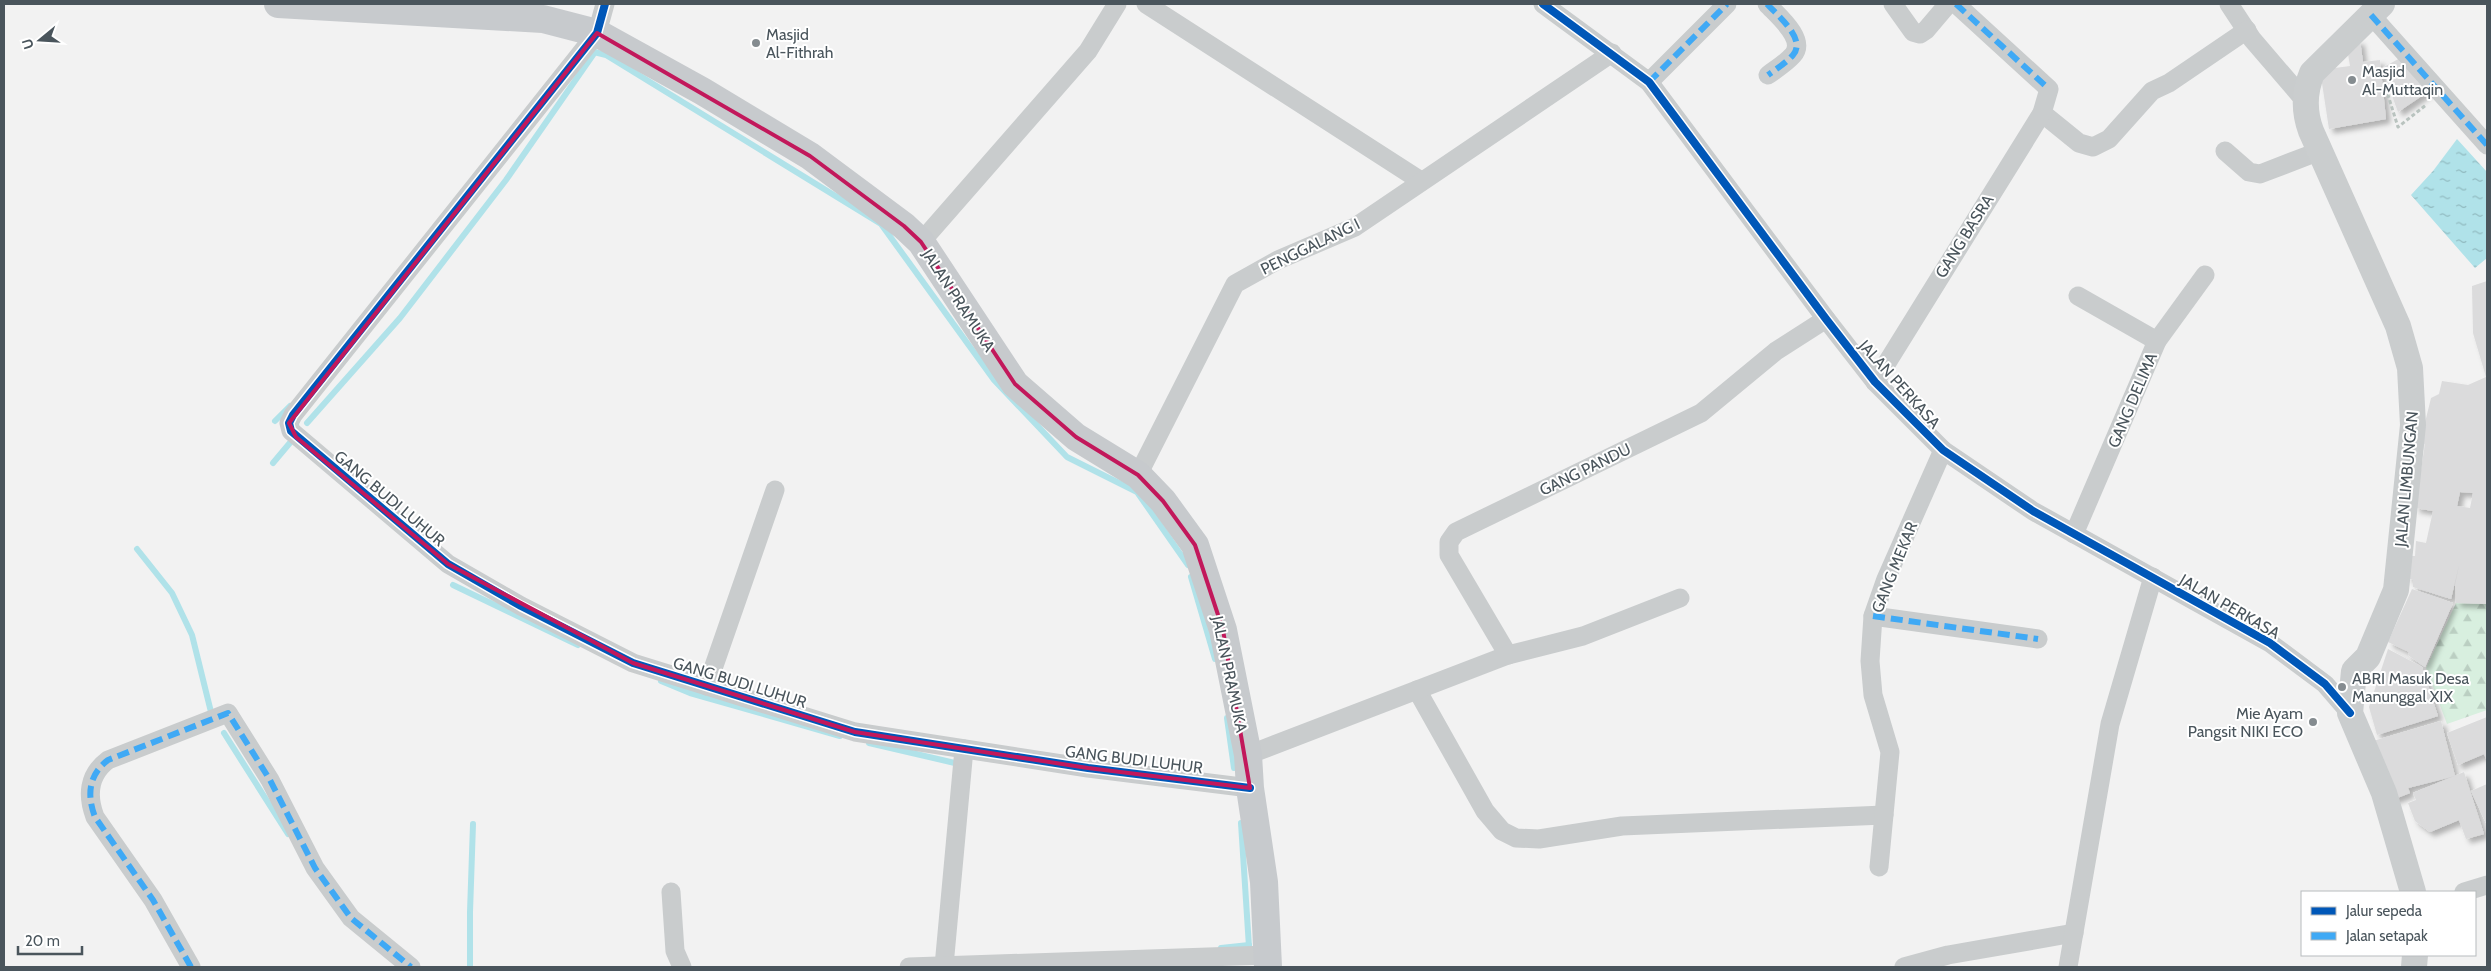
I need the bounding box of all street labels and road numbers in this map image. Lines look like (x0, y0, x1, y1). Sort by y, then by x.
street label: GANG BASRA (1931, 191, 1998, 281)
street label: PENGGALANG I (1257, 214, 1363, 279)
street label: JALAN PRAMUKA (918, 244, 999, 355)
street label: JALAN PERKASA (1854, 335, 1944, 433)
street label: GANG DELIMA (2104, 350, 2161, 451)
street label: JALAN LIMBUNGAN (2391, 411, 2422, 549)
street label: GANG PANDU (1537, 439, 1634, 500)
street label: GANG BUDI LUHUR (331, 447, 449, 550)
street label: GANG MEKAR (1868, 519, 1921, 616)
street label: JALAN PERKASA (2175, 570, 2283, 643)
street label: JALAN PRAMUKA (1208, 613, 1251, 734)
street label: GANG BUDI LUHUR (671, 653, 809, 712)
street label: GANG BUDI LUHUR (1064, 742, 1204, 777)

